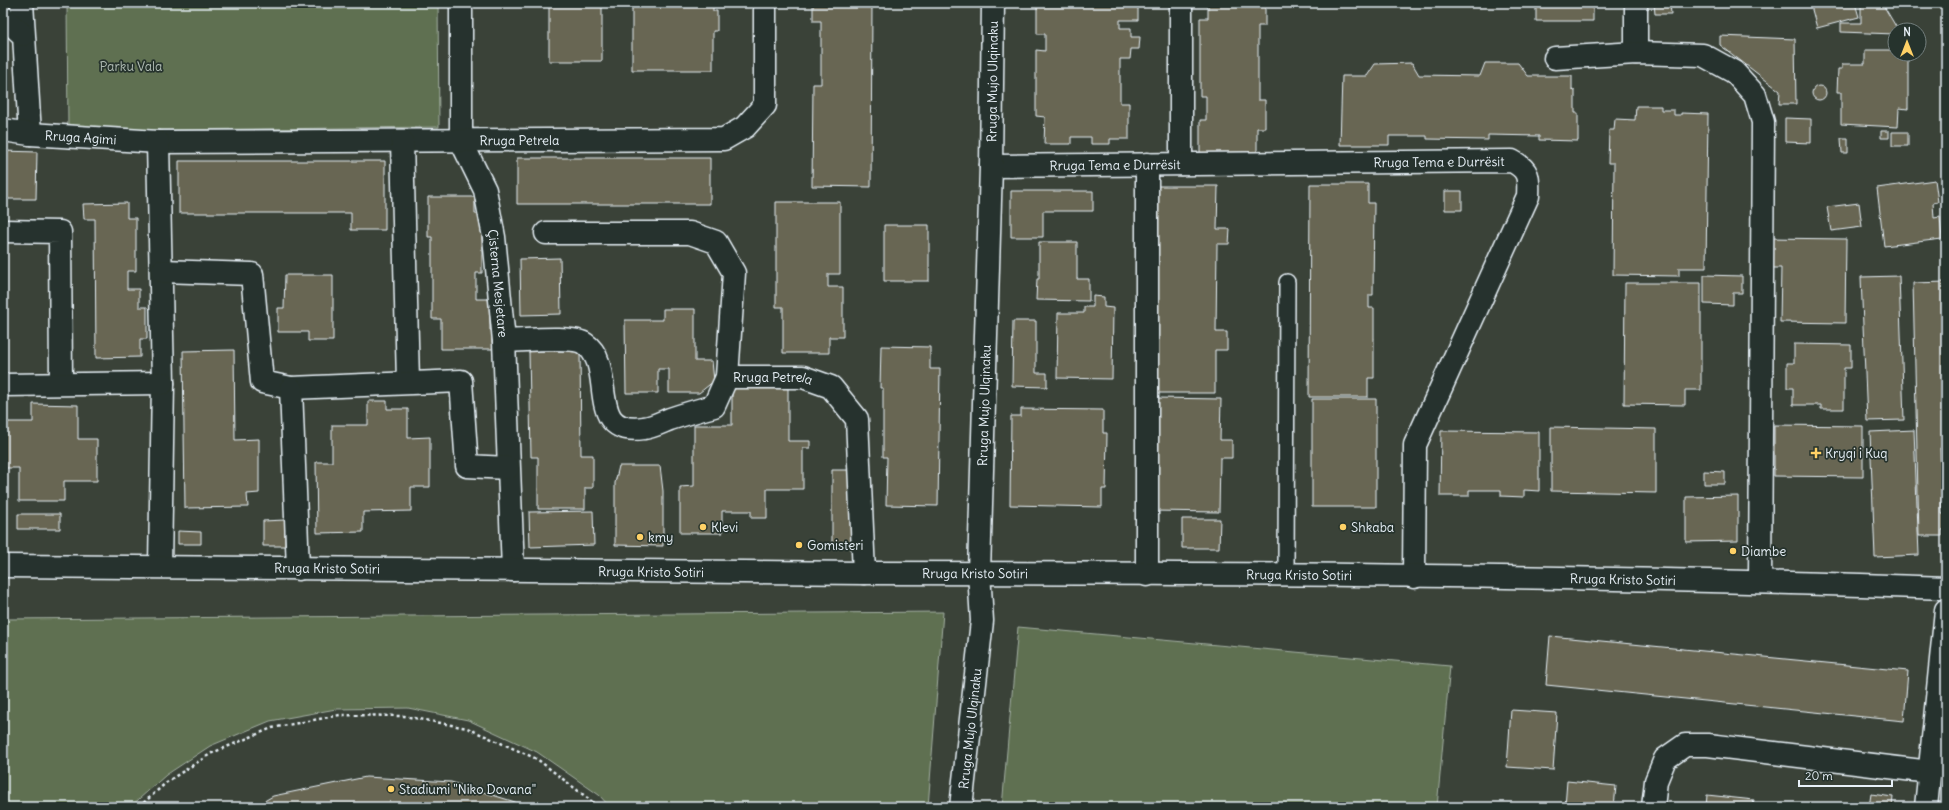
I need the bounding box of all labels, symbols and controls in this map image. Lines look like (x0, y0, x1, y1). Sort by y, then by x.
street label: Rruga Mujo Ulqinaku (983, 20, 1001, 142)
north arrow (1887, 22, 1927, 62)
text: N (1903, 25, 1911, 39)
park label: Parku Vala (100, 58, 162, 75)
street label: Rruga Agimi (44, 126, 117, 148)
street label: Rruga Petrela (479, 131, 559, 149)
street label: Rruga Tema e Durrësit (1373, 153, 1505, 171)
street label: Rruga Tema e Durrësit (1049, 156, 1181, 174)
street label: Çisterna Mesjetare (484, 228, 512, 338)
street label: Rruga Mujo Ulqinaku (974, 344, 994, 466)
street label: Rruga Petrela (733, 369, 815, 388)
place label: Kryqi i Kuq (1825, 445, 1888, 462)
marker: Kryqi i Kuq (1810, 447, 1822, 459)
place label: Klevi (711, 519, 738, 536)
place label: Shkaba (1351, 519, 1394, 536)
marker: Klevi (698, 522, 708, 532)
marker: Shkaba (1338, 522, 1348, 532)
place label: kmy (648, 529, 673, 546)
marker: kmy (635, 532, 645, 542)
place label: Gomisteri (807, 537, 863, 554)
marker: Gomisteri (794, 540, 804, 550)
place label: Diambe (1741, 543, 1786, 560)
marker: Diambe (1728, 546, 1738, 556)
street label: Rruga Kristo Sotiri (274, 559, 380, 577)
street label: Rruga Kristo Sotiri (598, 562, 704, 581)
street label: Rruga Kristo Sotiri (922, 565, 1028, 582)
street label: Rruga Kristo Sotiri (1246, 566, 1352, 584)
street label: Rruga Kristo Sotiri (1570, 570, 1676, 589)
street label: Rruga Mujo Ulqinaku (955, 667, 985, 790)
scale bar (1799, 762, 1892, 788)
text: 20 m (1805, 768, 1833, 783)
place label: Stadiumi "Niko Dovana" (399, 781, 536, 798)
marker: Stadiumi "Niko Dovana" (386, 784, 396, 794)

